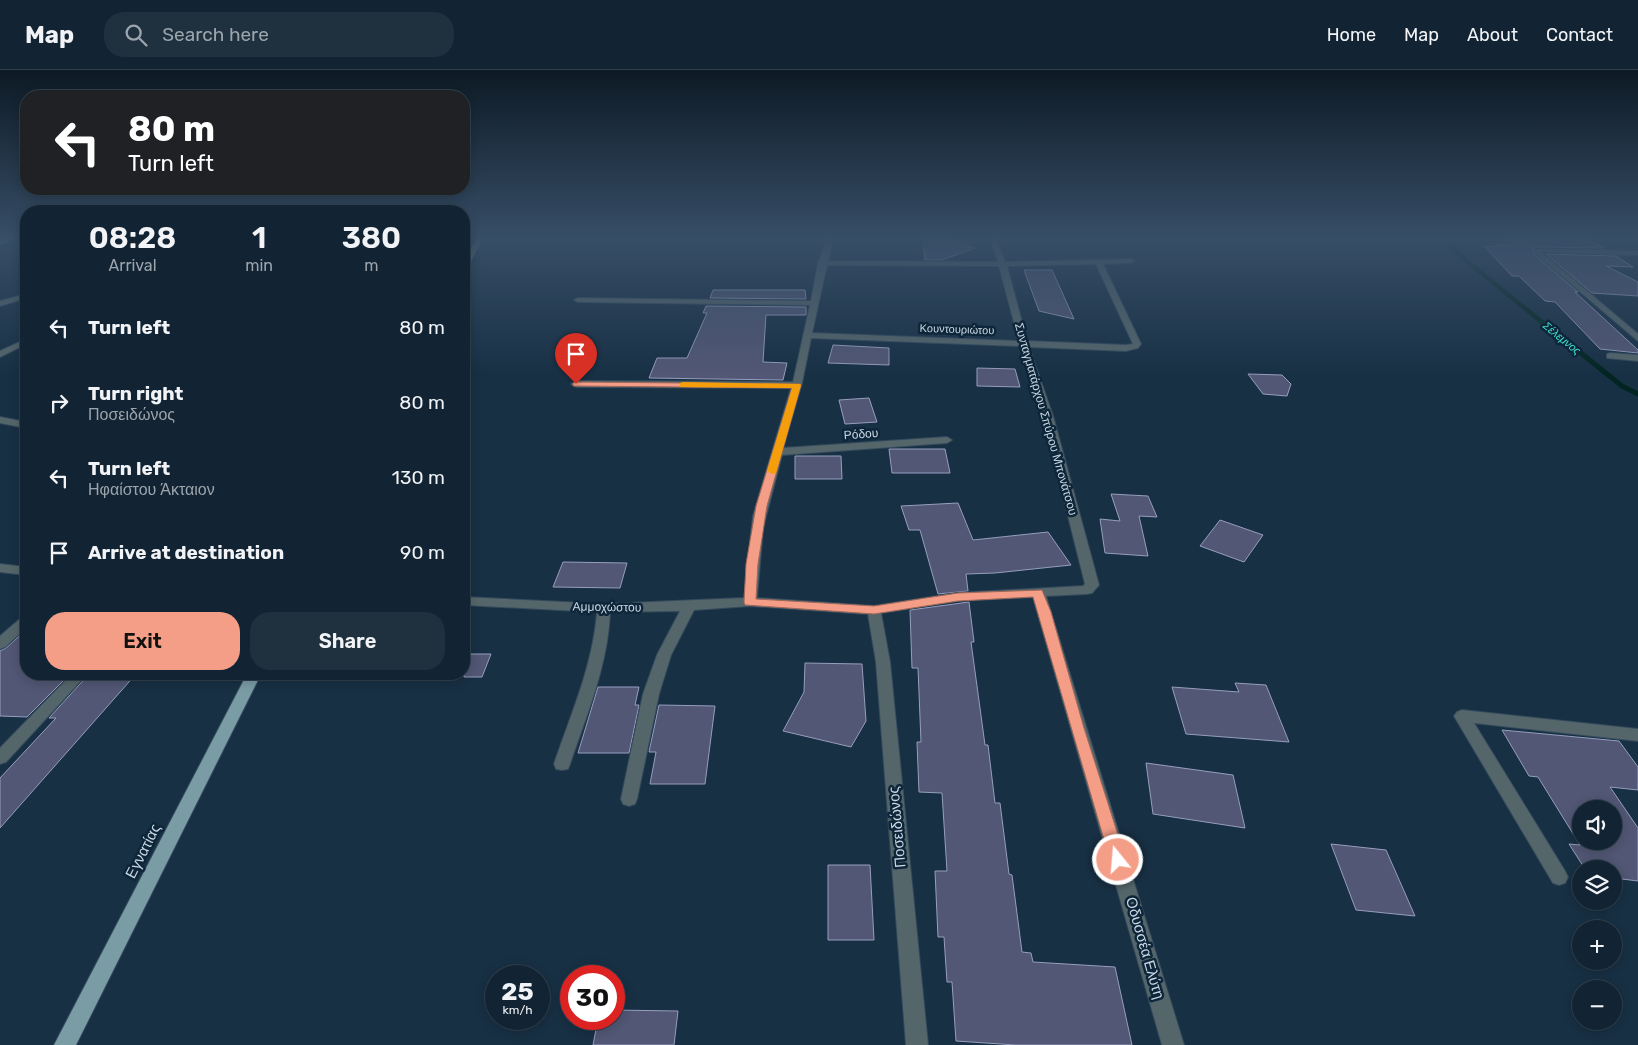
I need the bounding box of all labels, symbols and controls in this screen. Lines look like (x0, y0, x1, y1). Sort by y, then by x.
search box (104, 12, 454, 57)
text: Map (25, 21, 74, 49)
icon: search (122, 21, 150, 49)
text: Search here (162, 23, 269, 46)
text: Home (1327, 24, 1376, 46)
text: Map (1404, 24, 1439, 46)
text: About (1467, 24, 1518, 46)
text: Contact (1546, 24, 1613, 46)
text: 80 m (128, 108, 215, 150)
icon: left (45, 110, 110, 175)
text: Turn left (128, 150, 214, 177)
text: 08:28 (89, 220, 176, 256)
text: 1 (252, 220, 266, 256)
text: 380 (342, 220, 401, 256)
text: Arrival (109, 256, 157, 275)
text: min (245, 256, 273, 275)
text: m (364, 256, 379, 275)
icon: left (45, 314, 73, 342)
text: Turn left (88, 316, 170, 339)
text: 80 m (399, 316, 445, 339)
water label: Σέλεμνος (1539, 319, 1584, 358)
street label: Συνταγματάρχου Σπύρου Μπονάτσου (1012, 321, 1080, 517)
street label: Κουντουριώτου (919, 322, 994, 337)
pin (555, 333, 597, 384)
icon: arrive (562, 340, 590, 368)
text: Turn right (88, 382, 183, 405)
icon: right (45, 389, 73, 417)
text: 80 m (399, 391, 445, 414)
text: Ποσειδώνος (88, 405, 175, 424)
street label: Ρόδου (843, 426, 879, 442)
text: Turn left (88, 457, 170, 480)
icon: left (45, 464, 73, 492)
text: 130 m (392, 466, 445, 489)
text: Ηφαίστου Άκταιον (88, 480, 215, 499)
icon: arrive (45, 539, 73, 567)
text: Arrive at destination (88, 541, 284, 564)
text: 90 m (400, 541, 445, 564)
street label: Αμμοχώστου (573, 599, 641, 615)
button: Exit (45, 612, 240, 670)
button: Share (250, 612, 445, 670)
street label: Ποσειδώνος (884, 786, 910, 868)
map controls (1572, 800, 1622, 1030)
button: sound (1572, 800, 1622, 850)
street label: Εγνατίας (122, 821, 164, 881)
position arrow (1091, 833, 1143, 885)
button: layers (1572, 860, 1622, 910)
street label: Οδυσσέα Ελύτη (1122, 895, 1168, 1001)
button: + (1572, 920, 1622, 970)
speed limit sign: 30 (560, 965, 625, 1030)
text: 25 (501, 977, 534, 1006)
button: − (1572, 980, 1622, 1030)
text: km/h (503, 1003, 532, 1017)

